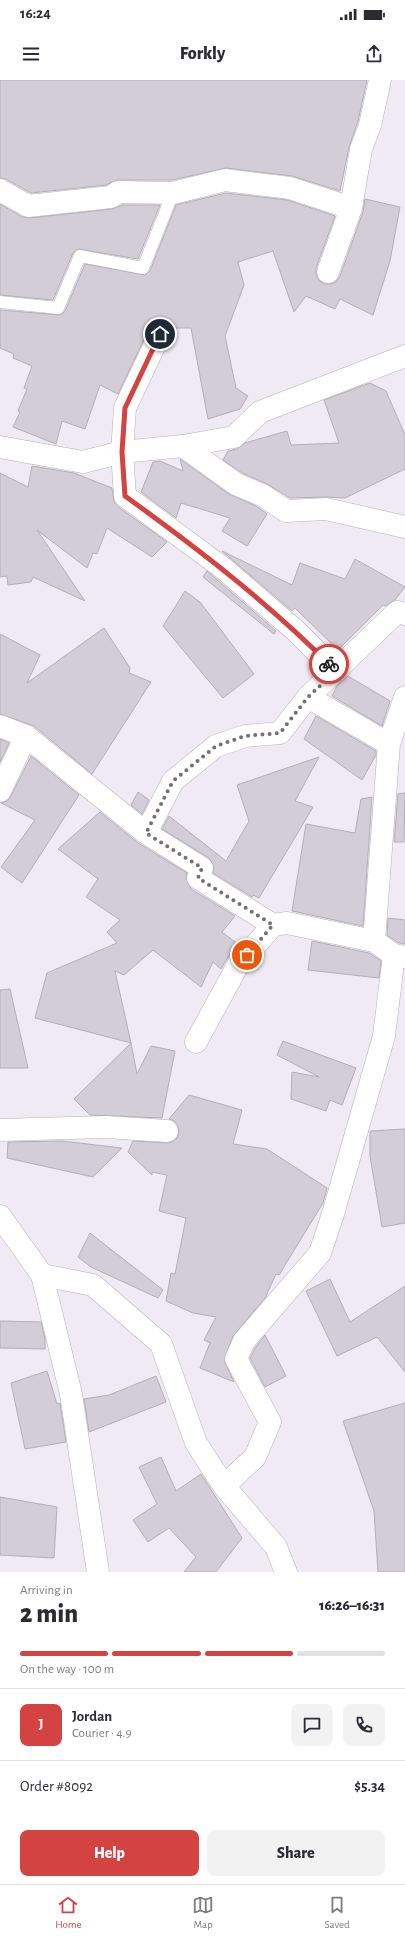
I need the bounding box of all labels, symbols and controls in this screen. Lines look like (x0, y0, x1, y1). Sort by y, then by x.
text: 16:24 (20, 6, 51, 21)
icon: menu (20, 43, 42, 65)
icon: share (363, 43, 385, 65)
text: Forkly (180, 45, 225, 63)
pin (143, 317, 177, 351)
icon: home (149, 323, 171, 345)
courier (309, 644, 349, 684)
icon: bike (318, 653, 340, 675)
pin (230, 938, 264, 972)
icon: bag (236, 944, 258, 966)
text: Arriving in (20, 1584, 73, 1597)
text: 16:26–16:31 (319, 1598, 385, 1613)
text: 2 min (20, 1601, 78, 1627)
text: On the way · 100 m (20, 1663, 114, 1676)
button: chat (291, 1704, 333, 1746)
button: phone (343, 1704, 385, 1746)
text: Jordan (72, 1709, 112, 1724)
text: J (38, 1717, 44, 1732)
text: Courier · 4.9 (72, 1727, 132, 1740)
text: Order #8092 (20, 1779, 93, 1794)
text: $5.34 (354, 1779, 385, 1794)
button: Help (20, 1830, 199, 1876)
button: Share (207, 1830, 385, 1876)
tab: Home (55, 1894, 82, 1931)
tab: Map (192, 1894, 214, 1931)
tab: Saved (325, 1894, 350, 1931)

